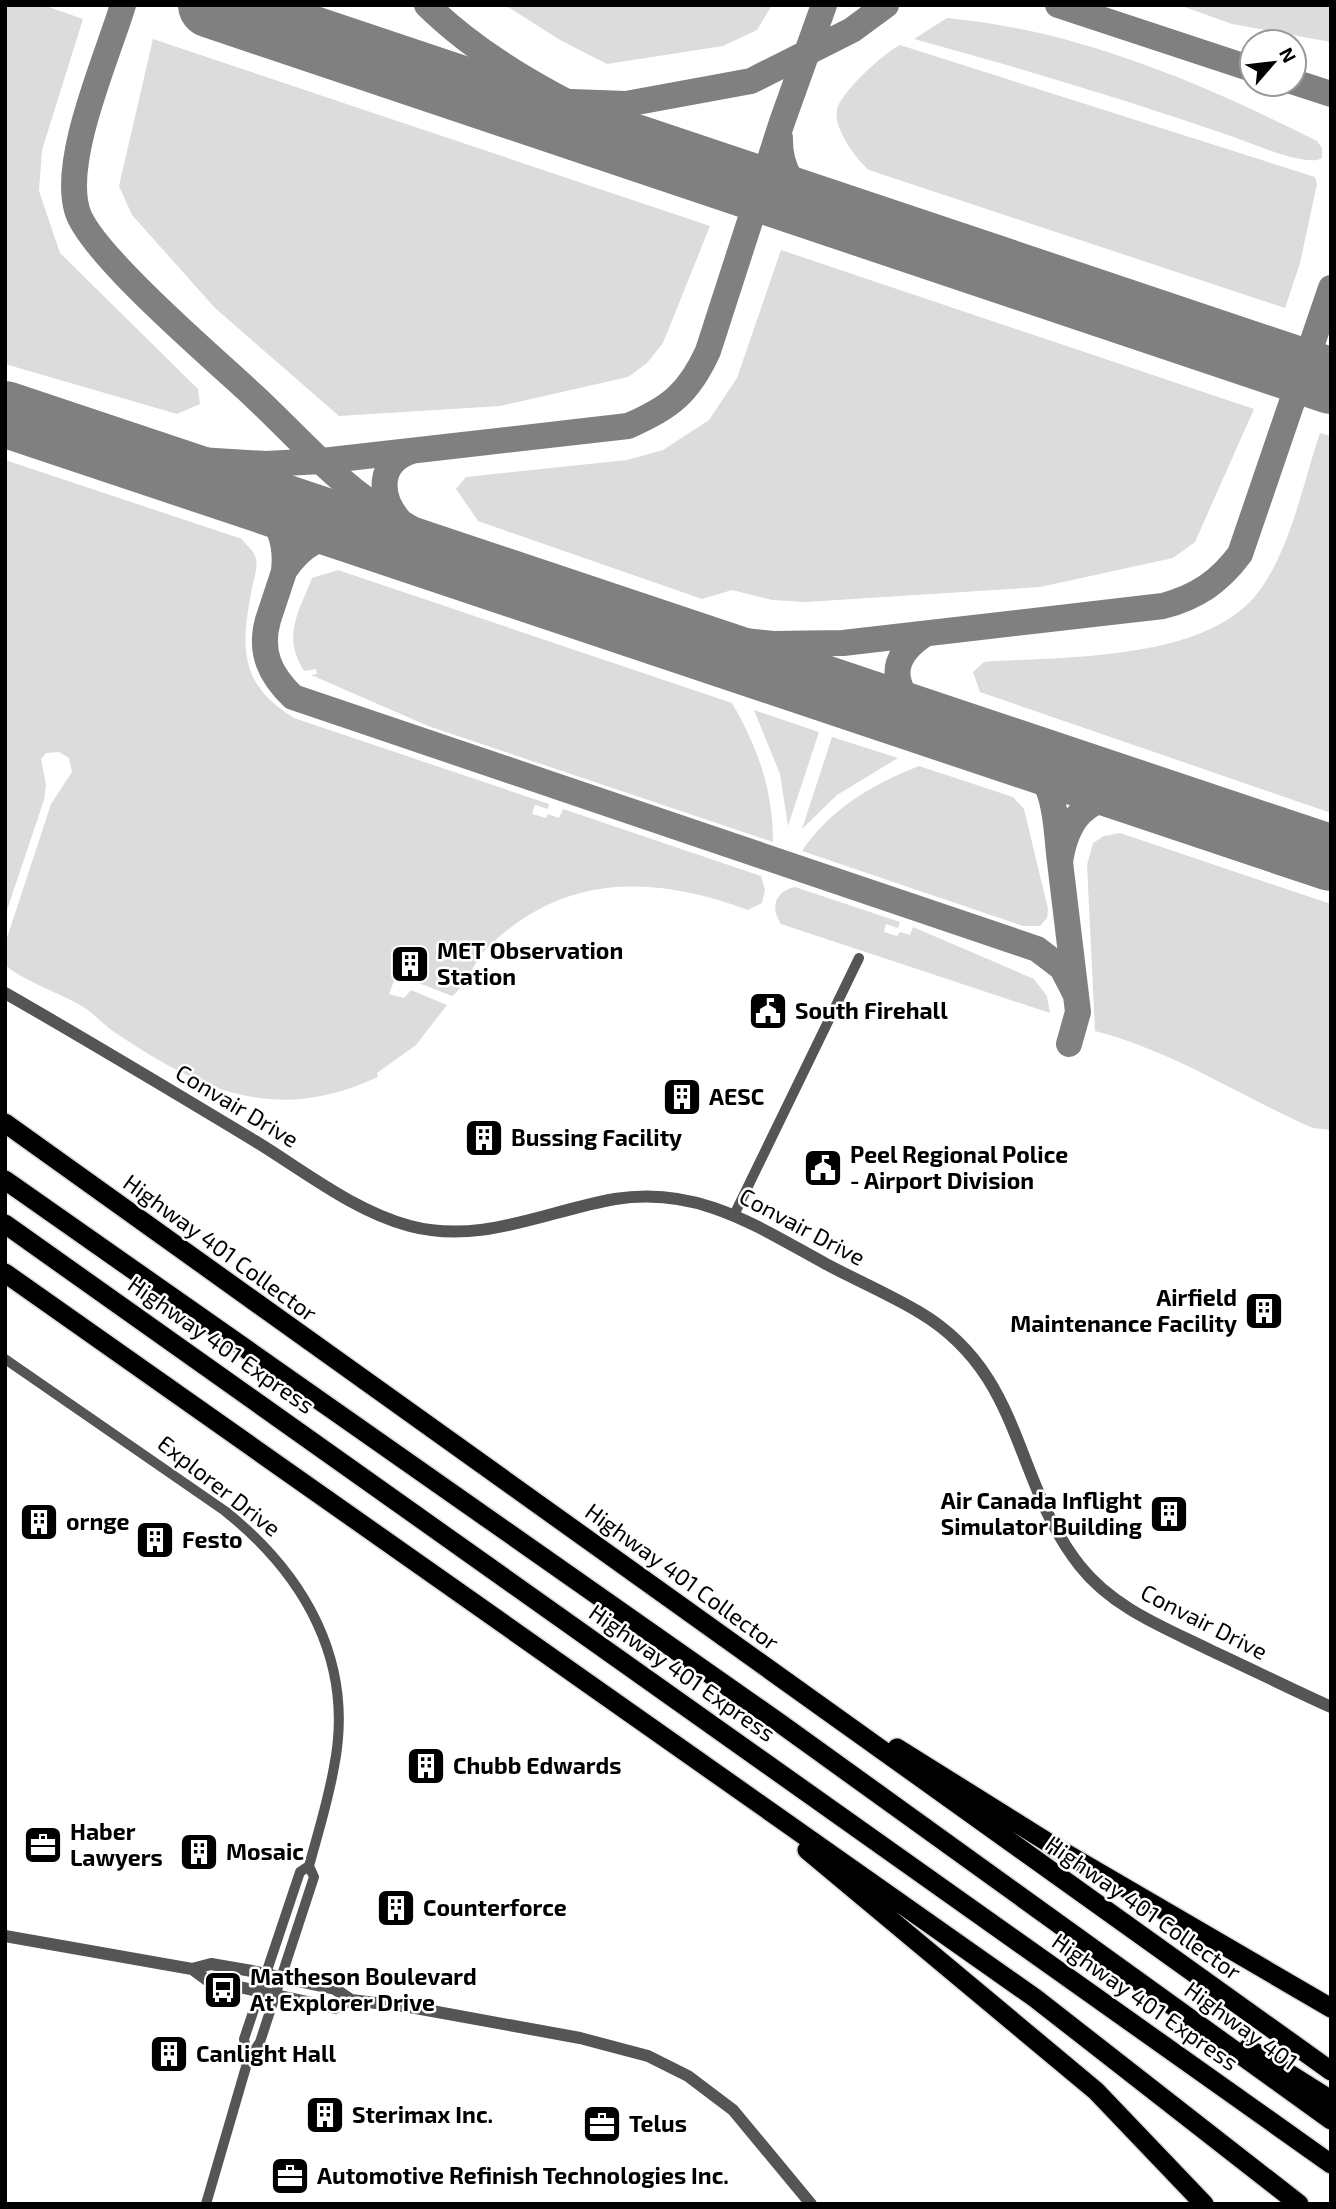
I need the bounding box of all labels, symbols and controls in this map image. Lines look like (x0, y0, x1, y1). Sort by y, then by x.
north arrow (1238, 28, 1308, 98)
text: N (1275, 43, 1302, 66)
place label: MET Observation Station (437, 936, 623, 990)
building icon: MET Observation Station (389, 943, 431, 985)
public building icon: South Firehall (747, 990, 789, 1032)
place label: South Firehall (795, 996, 948, 1024)
street label: Convair Drive (171, 1057, 304, 1153)
building icon: AESC (661, 1076, 703, 1118)
place label: AESC (709, 1082, 764, 1110)
building icon: Bussing Facility (463, 1117, 505, 1159)
place label: Bussing Facility (511, 1123, 682, 1151)
place label: Peel Regional Police - Airport Division (850, 1140, 1068, 1194)
public building icon: Peel Regional Police - Airport Division (802, 1147, 844, 1189)
street label: Highway 401 Collector (118, 1168, 323, 1327)
street label: Convair Drive (735, 1181, 870, 1271)
street label: Highway 401 Express (123, 1269, 320, 1419)
place label: Airfield Maintenance Facility (1010, 1283, 1237, 1337)
building icon: Airfield Maintenance Facility (1243, 1290, 1285, 1332)
street label: Explorer Drive (153, 1429, 287, 1542)
place label: Air Canada Inflight Simulator Building (941, 1486, 1143, 1540)
building icon: Air Canada Inflight Simulator Building (1148, 1493, 1190, 1535)
street label: Highway 401 Collector (580, 1497, 785, 1656)
building icon: ornge (18, 1501, 60, 1543)
place label: ornge (66, 1507, 129, 1535)
building icon: Festo (134, 1519, 176, 1561)
place label: Festo (182, 1525, 243, 1553)
street label: Convair Drive (1136, 1577, 1272, 1665)
street label: Highway 401 Express (584, 1597, 781, 1747)
building icon: Chubb Edwards (405, 1745, 447, 1787)
place label: Chubb Edwards (453, 1751, 622, 1779)
place label: Haber Lawyers (70, 1817, 163, 1871)
office icon: Haber Lawyers (22, 1824, 64, 1866)
street label: Highway 401 Collector (1040, 1829, 1247, 1985)
building icon: Mosaic (178, 1831, 220, 1873)
place label: Mosaic (226, 1837, 304, 1865)
building icon: Counterforce (375, 1887, 417, 1929)
place label: Counterforce (423, 1893, 567, 1921)
street label: Highway 401 Express (1046, 1927, 1244, 2077)
place label: Matheson Boulevard At Explorer Drive (250, 1962, 477, 2016)
bus stop icon: Matheson Boulevard At Explorer Drive (202, 1969, 244, 2011)
street label: Highway 401 (1179, 1976, 1303, 2076)
building icon: Canlight Hall (148, 2033, 190, 2075)
place label: Canlight Hall (196, 2039, 336, 2067)
building icon: Sterimax Inc. (304, 2094, 346, 2136)
place label: Sterimax Inc. (352, 2100, 493, 2128)
office icon: Telus (581, 2103, 623, 2145)
place label: Telus (629, 2109, 687, 2137)
office icon: Automotive Refinish Technologies Inc. (269, 2155, 311, 2197)
place label: Automotive Refinish Technologies Inc. (317, 2161, 729, 2189)

